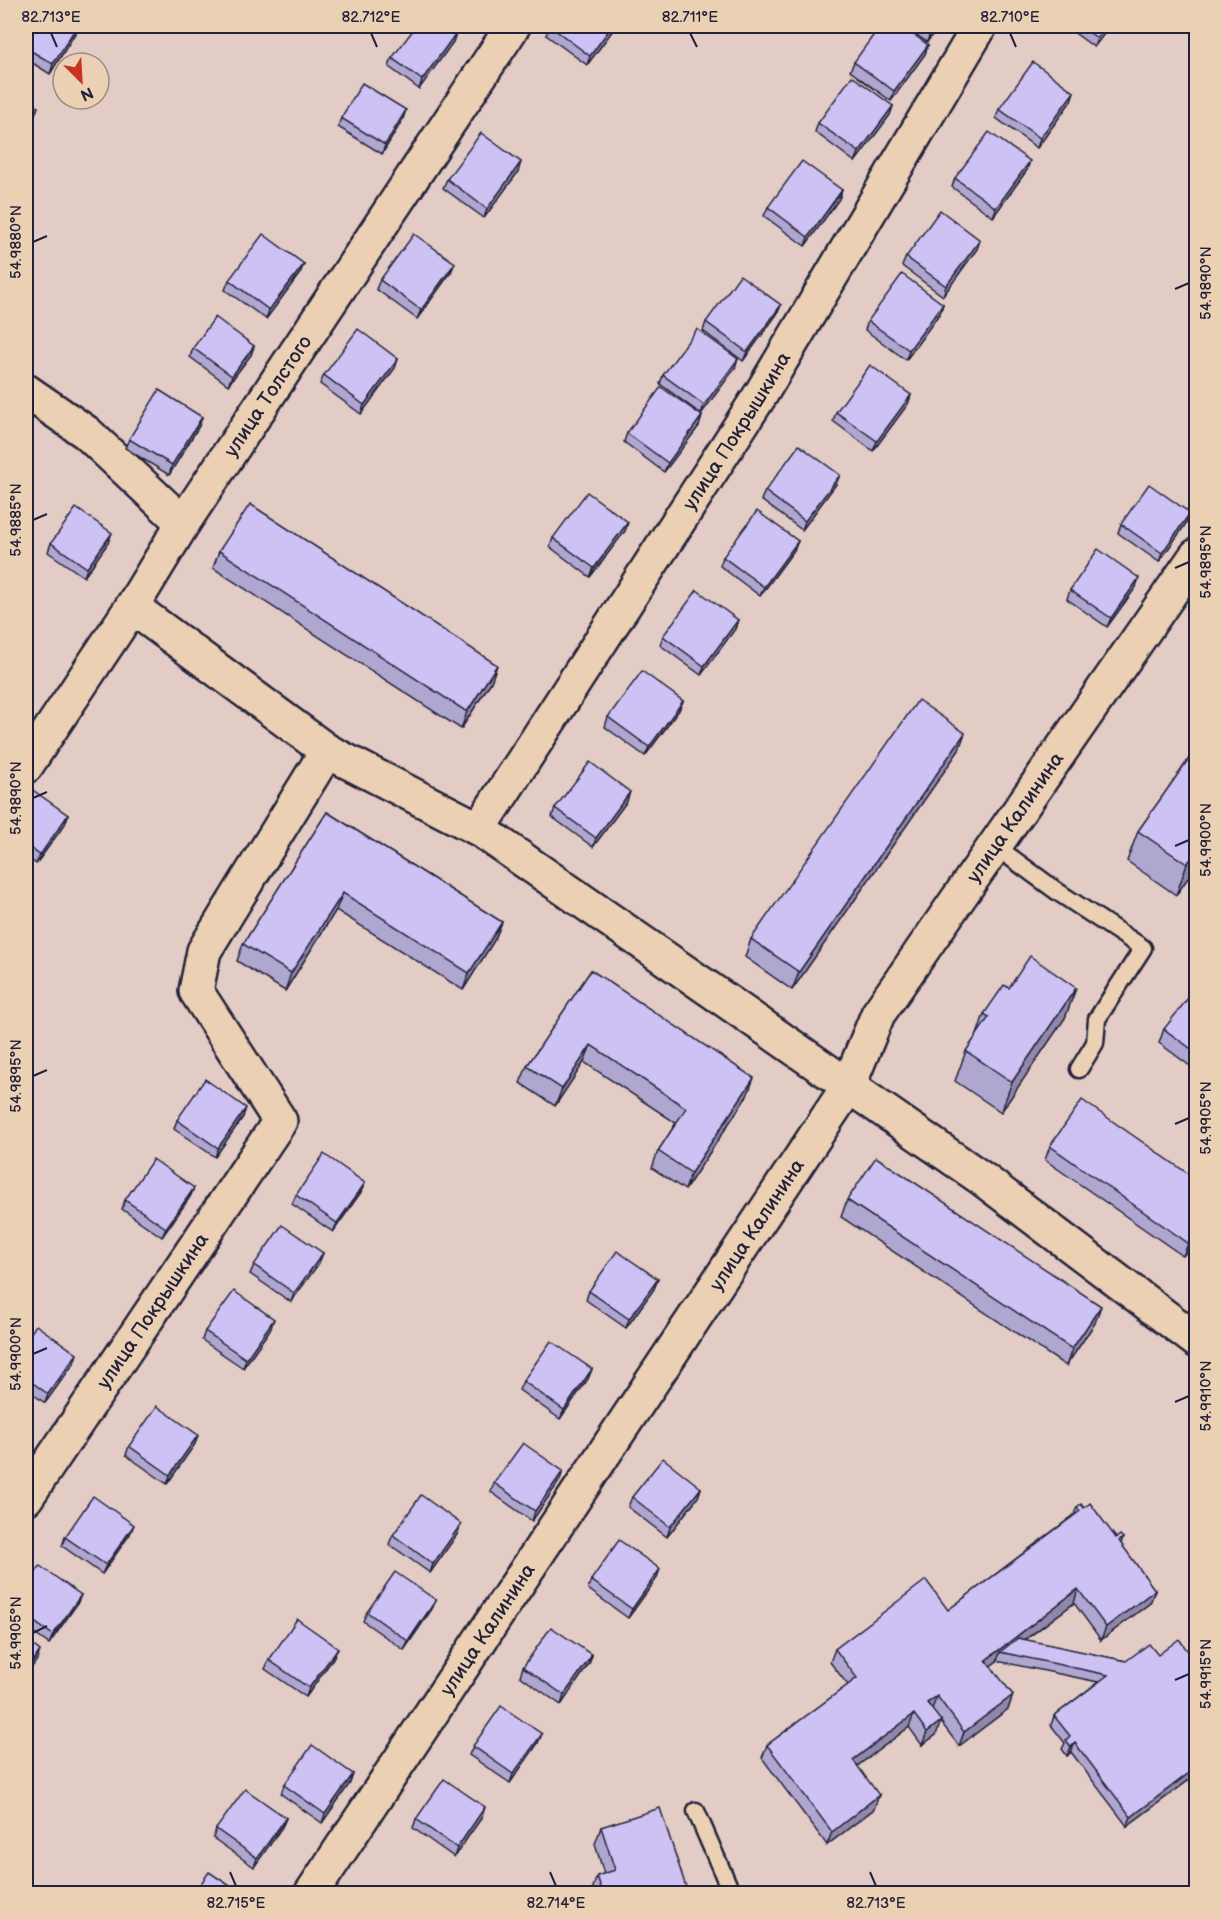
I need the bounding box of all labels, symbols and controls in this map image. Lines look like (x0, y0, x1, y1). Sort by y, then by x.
text: 82.713°E (21, 8, 81, 27)
text: 82.712°E (342, 8, 401, 27)
text: 82.711°E (662, 8, 718, 27)
text: 82.710°E (980, 8, 1040, 27)
north arrow (51, 51, 111, 111)
text: N (77, 82, 96, 104)
text: 54.9880°N (7, 205, 26, 279)
text: 54.9890°N (1197, 246, 1216, 320)
street label: улица Толстого (219, 331, 317, 462)
street label: улица Покрышкина (678, 348, 796, 515)
text: 54.9885°N (7, 483, 26, 557)
text: 54.9895°N (1197, 525, 1216, 599)
street label: улица Калинина (962, 748, 1069, 888)
text: 54.9890°N (7, 761, 26, 835)
text: 54.9900°N (1197, 803, 1216, 877)
text: 54.9895°N (7, 1039, 26, 1113)
text: 54.9905°N (1197, 1081, 1216, 1155)
street label: улица Калинина (705, 1154, 810, 1296)
street label: улица Покрышкина (92, 1228, 214, 1394)
text: 54.9900°N (7, 1317, 26, 1391)
text: 54.9910°N (1197, 1361, 1216, 1431)
street label: улица Калинина (435, 1559, 541, 1700)
text: 54.9905°N (7, 1596, 26, 1670)
text: 54.9915°N (1197, 1639, 1216, 1709)
text: 82.715°E (207, 1894, 266, 1913)
text: 82.714°E (526, 1894, 586, 1913)
text: 82.713°E (846, 1894, 906, 1913)

